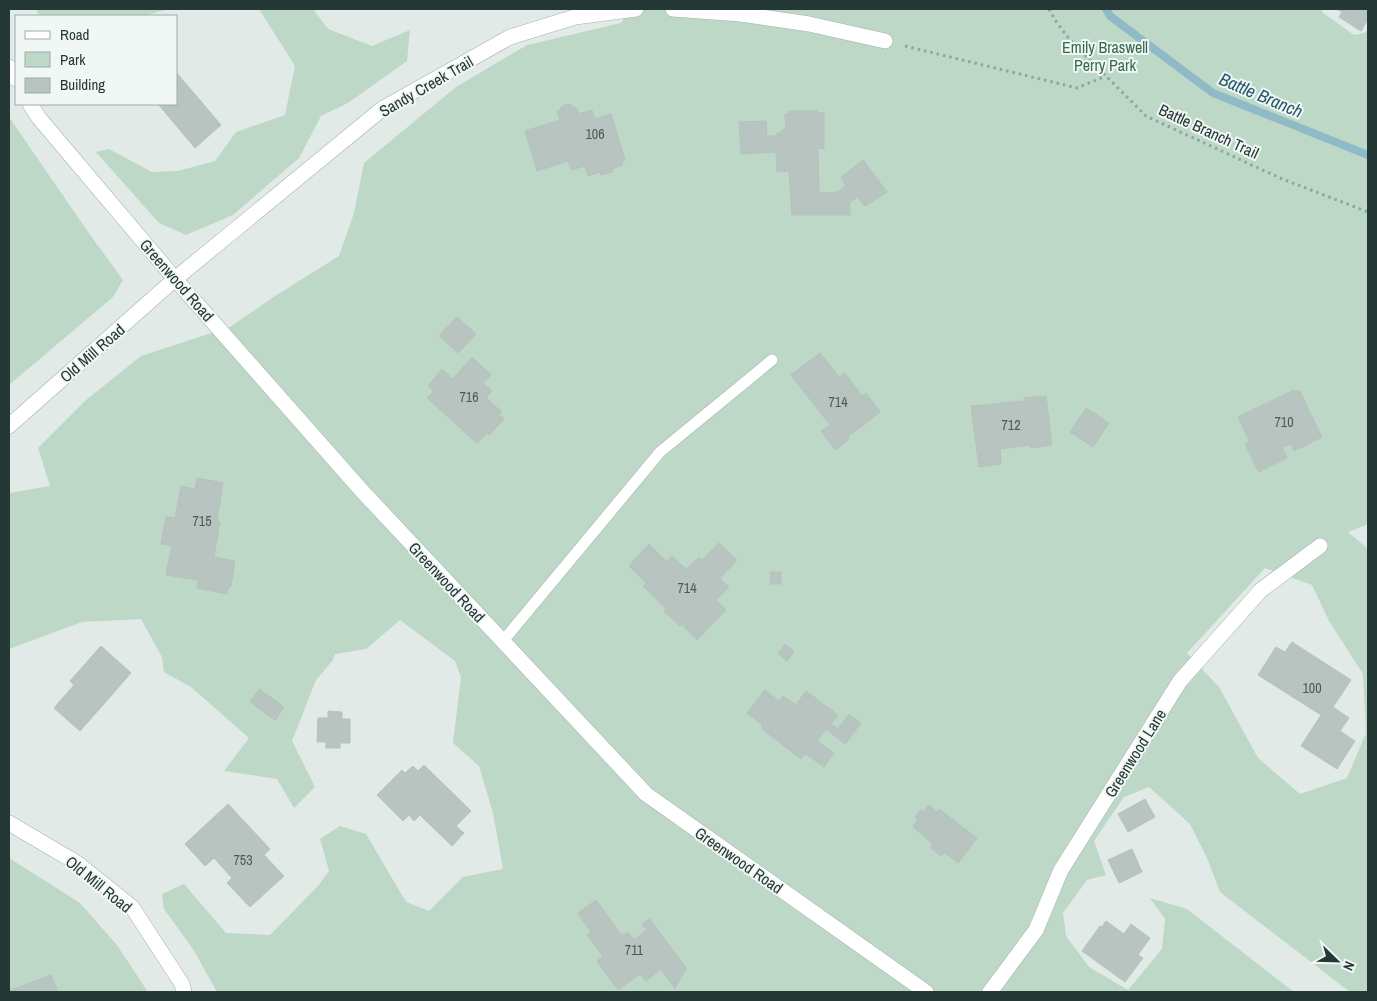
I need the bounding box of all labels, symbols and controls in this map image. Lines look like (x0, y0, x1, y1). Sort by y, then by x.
legend (15, 15, 178, 105)
text: Road (60, 24, 89, 45)
park label: Emily Braswell Perry Park (1062, 36, 1148, 76)
text: Park (60, 49, 86, 70)
street label: Sandy Creek Trail (375, 50, 477, 122)
water label: Battle Branch (1215, 66, 1307, 124)
text: Building (60, 74, 105, 95)
street label: Battle Branch Trail (1155, 98, 1263, 164)
house number: 106 (585, 125, 605, 143)
street label: Greenwood Road (135, 234, 219, 326)
street label: Old Mill Road (55, 319, 129, 387)
house number: 716 (459, 388, 479, 406)
house number: 714 (828, 393, 848, 411)
house number: 710 (1274, 413, 1294, 431)
house number: 712 (1001, 416, 1021, 434)
house number: 715 (192, 512, 212, 530)
street label: Greenwood Road (404, 537, 490, 627)
house number: 714 (677, 579, 697, 597)
house number: 100 (1302, 679, 1322, 697)
street label: Greenwood Lane (1099, 704, 1171, 802)
street label: Greenwood Road (691, 821, 787, 899)
street label: Old Mill Road (61, 850, 137, 918)
house number: 753 (233, 851, 253, 869)
north arrow (1312, 936, 1362, 986)
house number: 711 (625, 941, 644, 959)
text: N (1339, 959, 1359, 973)

